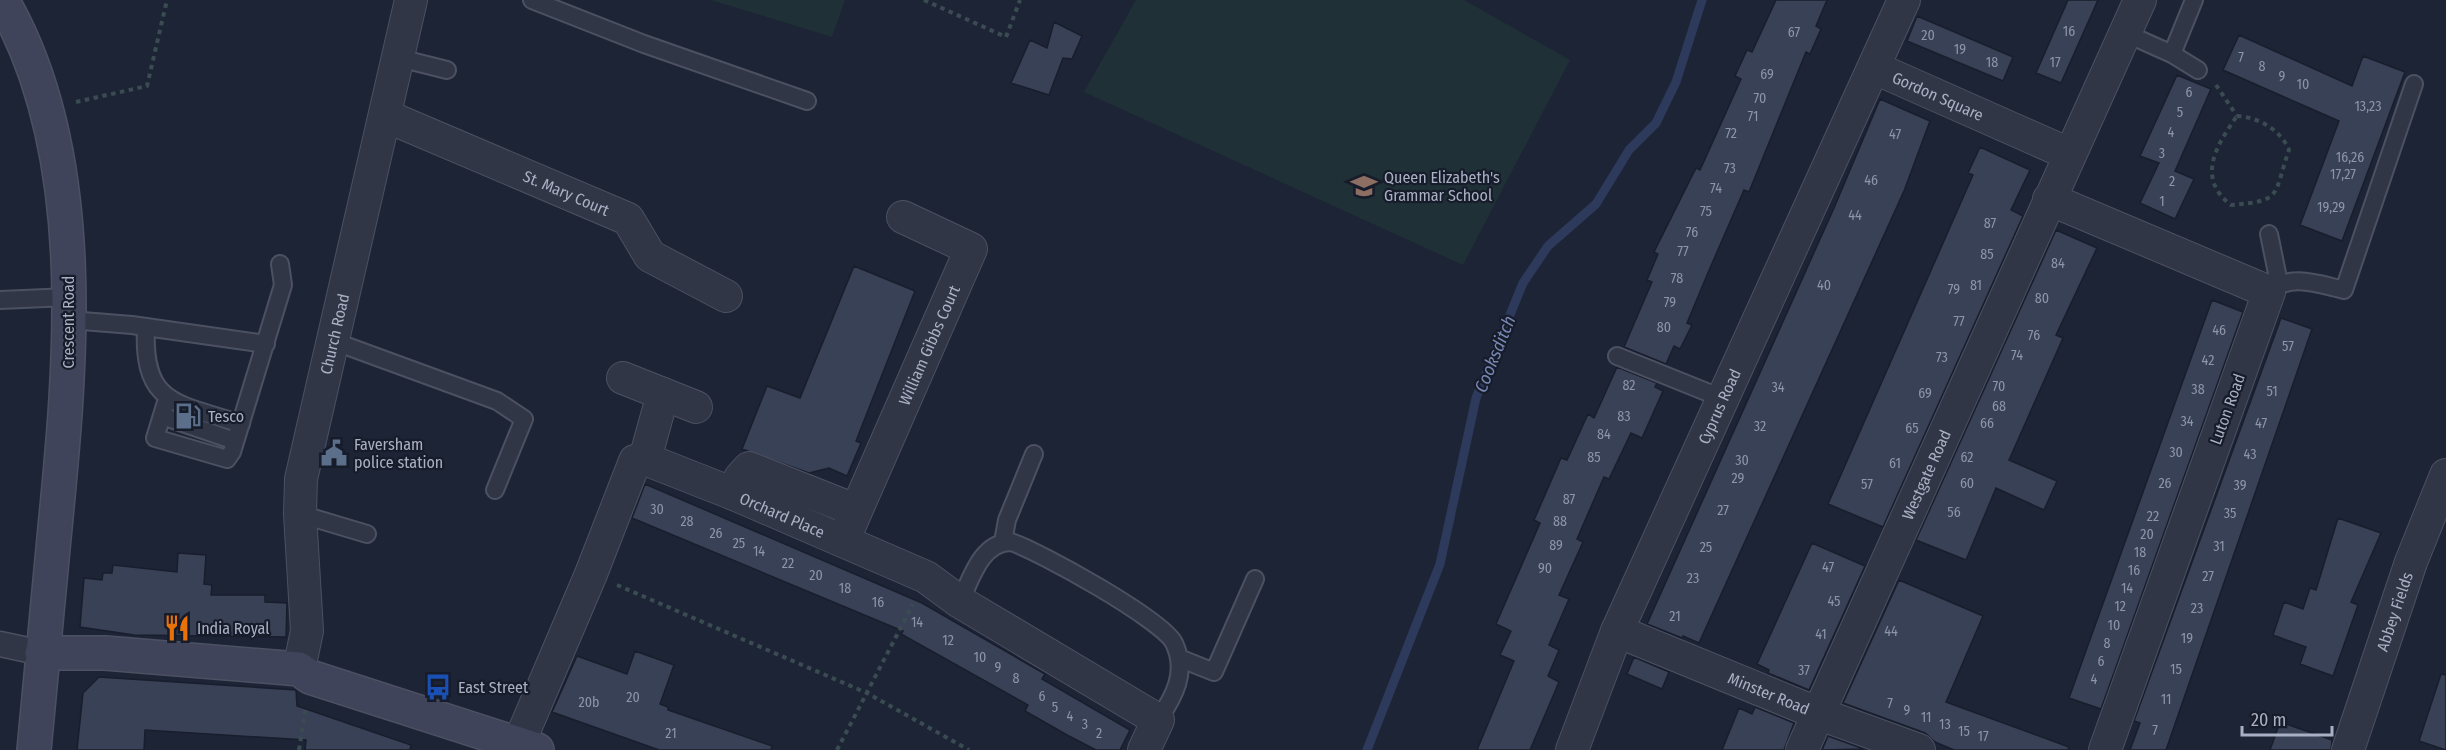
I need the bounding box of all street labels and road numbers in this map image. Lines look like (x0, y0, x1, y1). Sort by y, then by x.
street label: Gordon Square (1889, 68, 1986, 125)
street label: St. Mary Court (520, 167, 613, 220)
street label: Crescent Road (59, 276, 78, 368)
street label: William Gibbs Court (895, 282, 964, 408)
street label: Church Road (316, 292, 353, 376)
street label: Cyprus Road (1694, 366, 1745, 447)
street label: Luton Road (2206, 371, 2249, 447)
street label: Westgate Road (1898, 427, 1955, 523)
street label: Orchard Place (737, 489, 827, 542)
street label: Abbey Fields (2373, 570, 2417, 654)
street label: Minster Road (1725, 669, 1812, 719)

